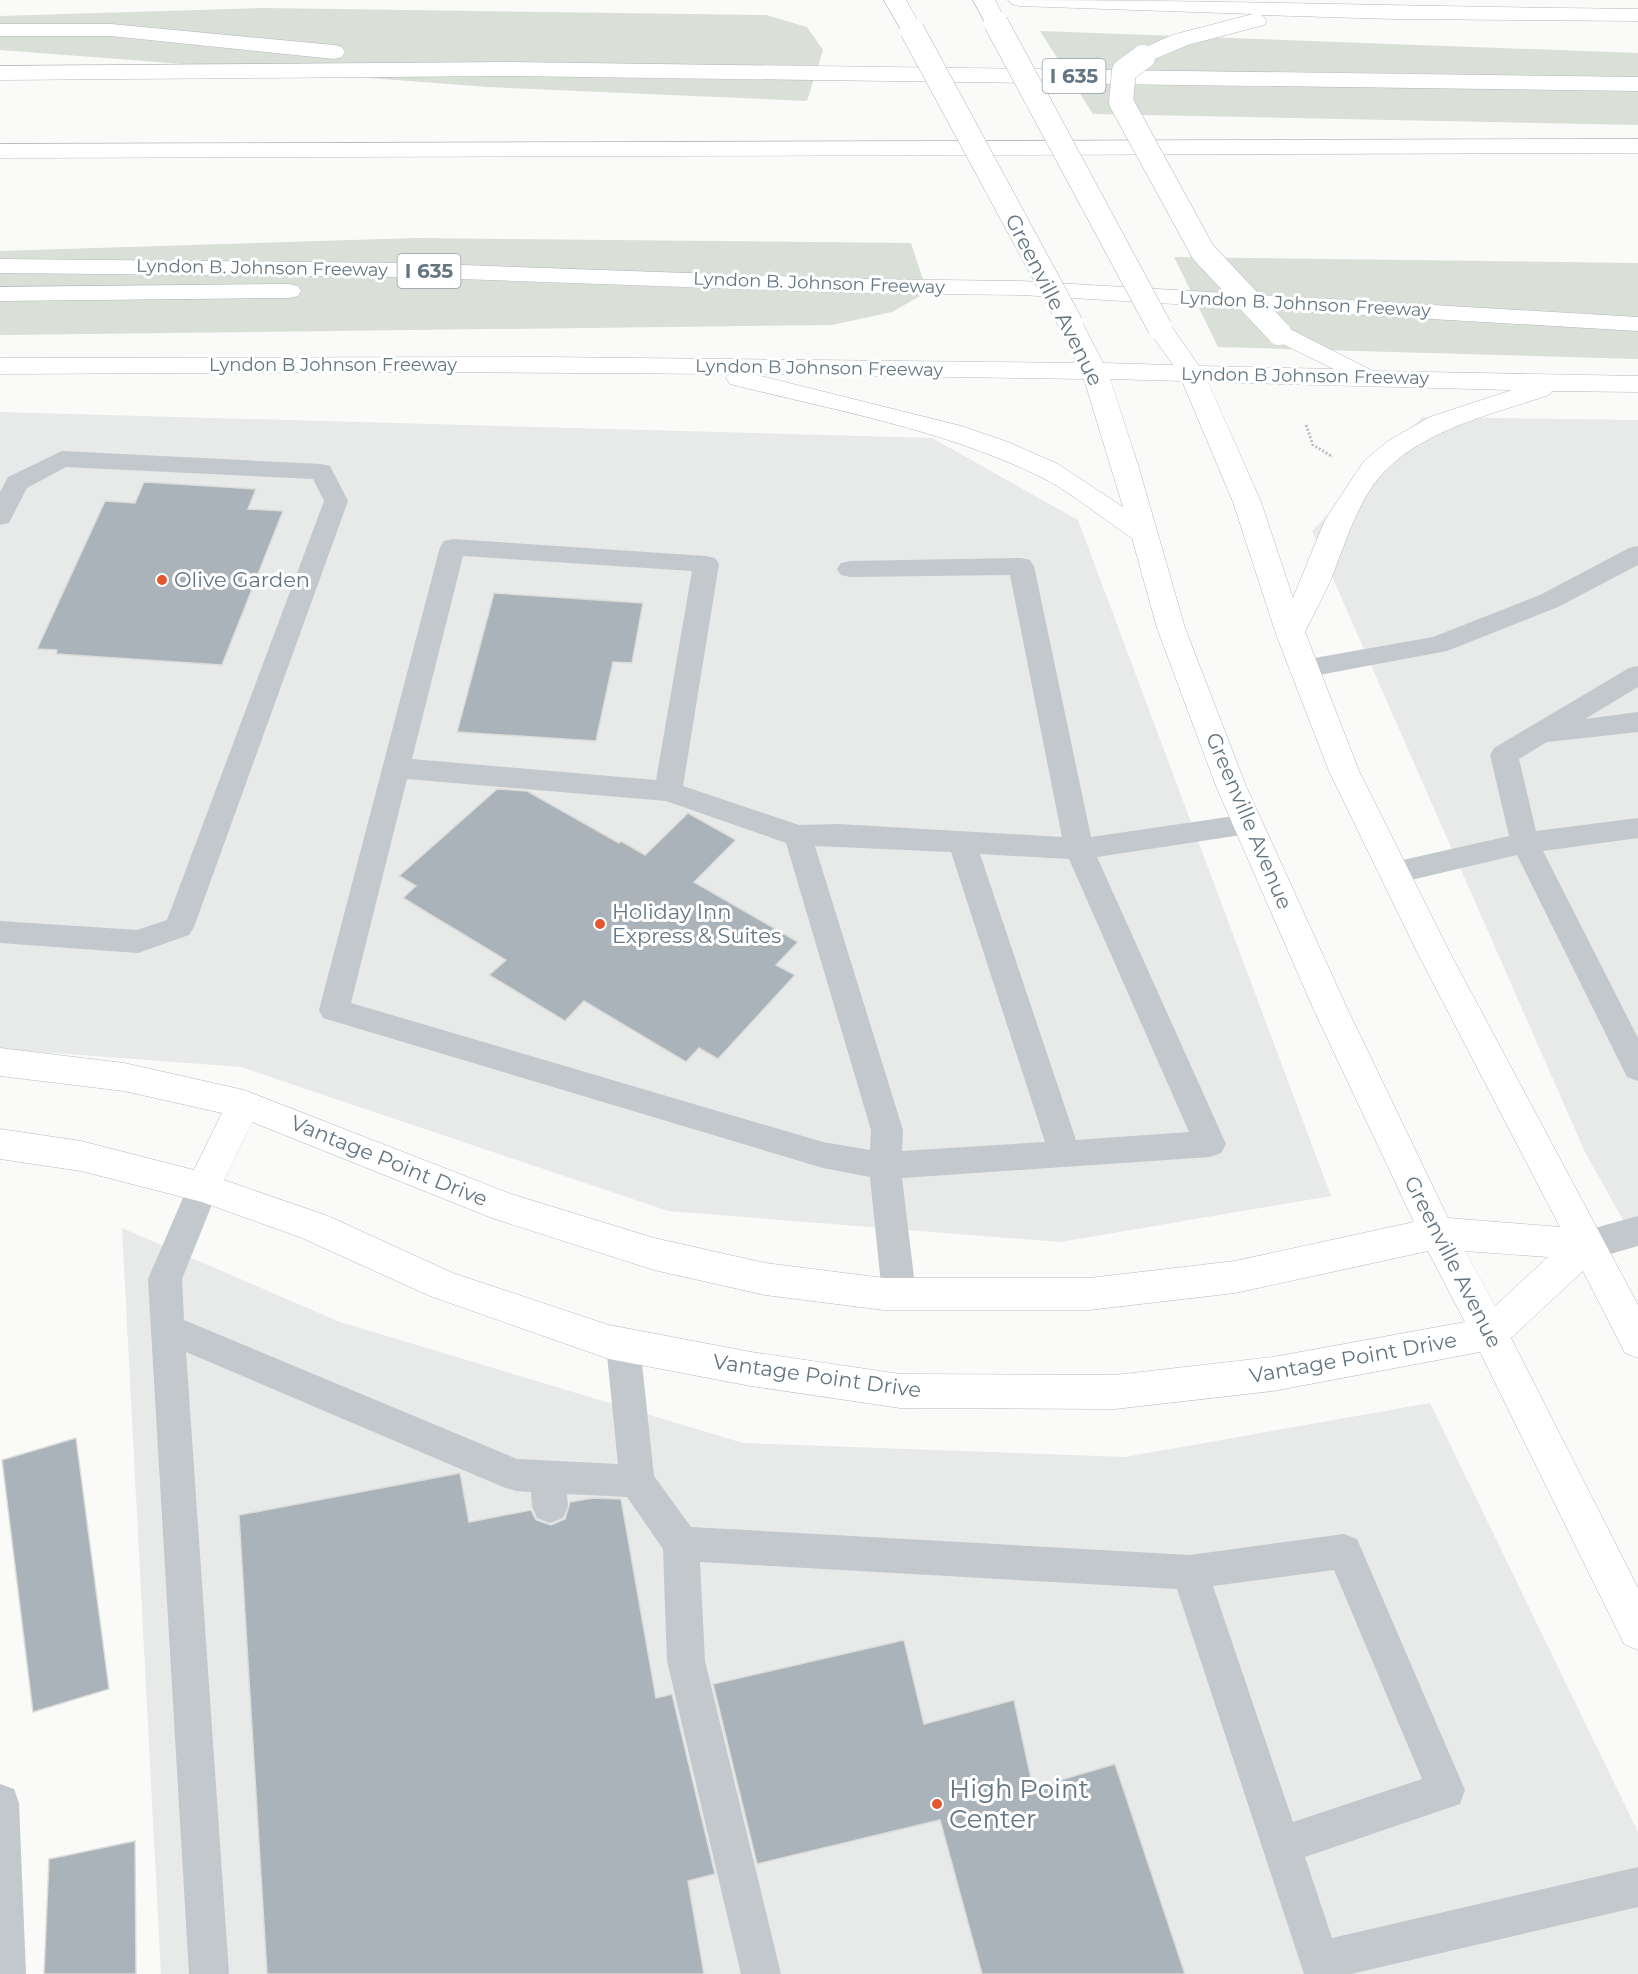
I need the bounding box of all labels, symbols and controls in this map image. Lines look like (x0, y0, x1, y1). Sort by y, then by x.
road number: I 635 (1042, 59, 1106, 93)
street label: Greenville Avenue (1000, 210, 1109, 390)
road number: I 635 (398, 254, 460, 288)
street label: Lyndon B. Johnson Freeway (136, 255, 388, 281)
street label: Lyndon B. Johnson Freeway (693, 268, 945, 298)
street label: Lyndon B. Johnson Freeway (1179, 286, 1432, 322)
street label: Lyndon B Johnson Freeway (209, 354, 457, 376)
street label: Lyndon B Johnson Freeway (695, 355, 943, 381)
street label: Lyndon B Johnson Freeway (1181, 363, 1429, 389)
place label: Olive Garden (174, 567, 310, 592)
marker: Olive Garden (155, 573, 169, 587)
street label: Greenville Avenue (1201, 729, 1298, 913)
place label: Holiday Inn Express & Suites (612, 899, 781, 948)
marker: Holiday Inn Express & Suites (593, 917, 607, 931)
street label: Vantage Point Drive (287, 1110, 491, 1211)
street label: Greenville Avenue (1399, 1172, 1508, 1352)
street label: Vantage Point Drive (1247, 1327, 1458, 1388)
street label: Vantage Point Drive (711, 1349, 923, 1402)
place label: High Point Center (949, 1773, 1089, 1835)
marker: High Point Center (930, 1797, 944, 1811)

